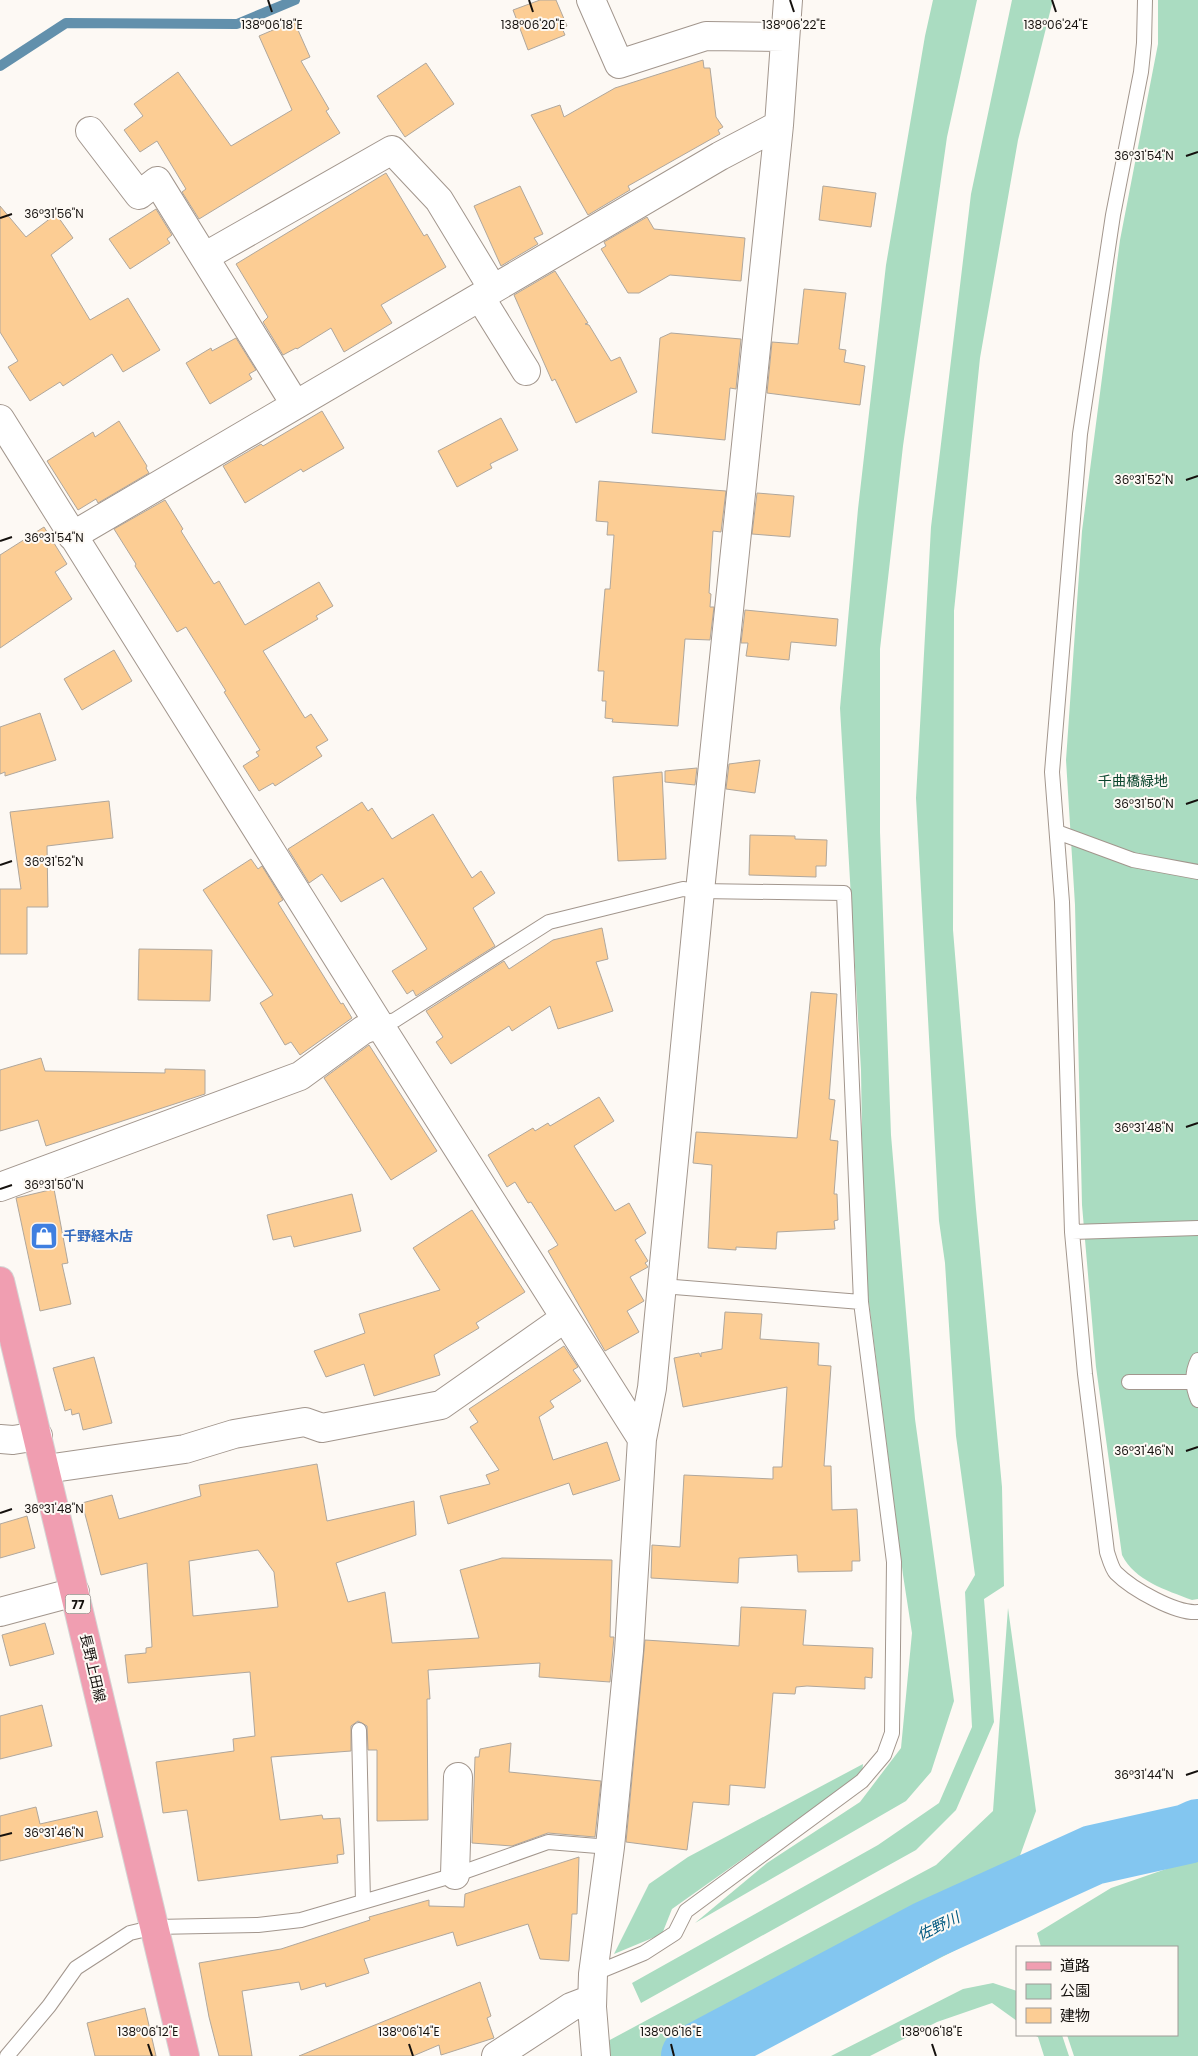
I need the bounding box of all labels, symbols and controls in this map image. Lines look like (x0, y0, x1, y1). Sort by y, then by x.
text: 138°06'18"E (241, 16, 303, 33)
text: 138°06'20"E (501, 16, 565, 33)
text: 138°06'22"E (762, 16, 826, 33)
text: 138°06'24"E (1024, 16, 1088, 33)
text: 36°31'54"N (1114, 147, 1174, 164)
text: 36°31'56"N (24, 205, 84, 222)
text: 36°31'52"N (1115, 471, 1173, 488)
text: 36°31'54"N (24, 529, 84, 546)
park label: 千曲橋緑地 (1098, 771, 1168, 791)
text: 36°31'50"N (1114, 795, 1174, 812)
text: 36°31'52"N (25, 853, 83, 870)
text: 36°31'48"N (1114, 1119, 1174, 1136)
text: 36°31'50"N (24, 1176, 84, 1193)
shop icon: 千野経木店 (29, 1221, 59, 1251)
place label: 千野経木店 (63, 1226, 133, 1246)
text: 36°31'46"N (1114, 1442, 1174, 1459)
text: 36°31'48"N (24, 1500, 84, 1517)
road number: 77 (66, 1595, 90, 1614)
street label: 長野上田線 (75, 1632, 111, 1704)
text: 36°31'44"N (1114, 1766, 1174, 1783)
text: 36°31'46"N (24, 1824, 84, 1841)
water label: 佐野川 (913, 1906, 965, 1945)
legend (1016, 1946, 1178, 2036)
text: 道路 (1060, 1955, 1090, 1976)
text: 公園 (1060, 1980, 1090, 2001)
text: 建物 (1060, 2005, 1090, 2026)
text: 138°06'12"E (118, 2023, 178, 2040)
text: 138°06'14"E (378, 2023, 440, 2040)
text: 138°06'16"E (640, 2023, 702, 2040)
text: 138°06'18"E (901, 2023, 963, 2040)

